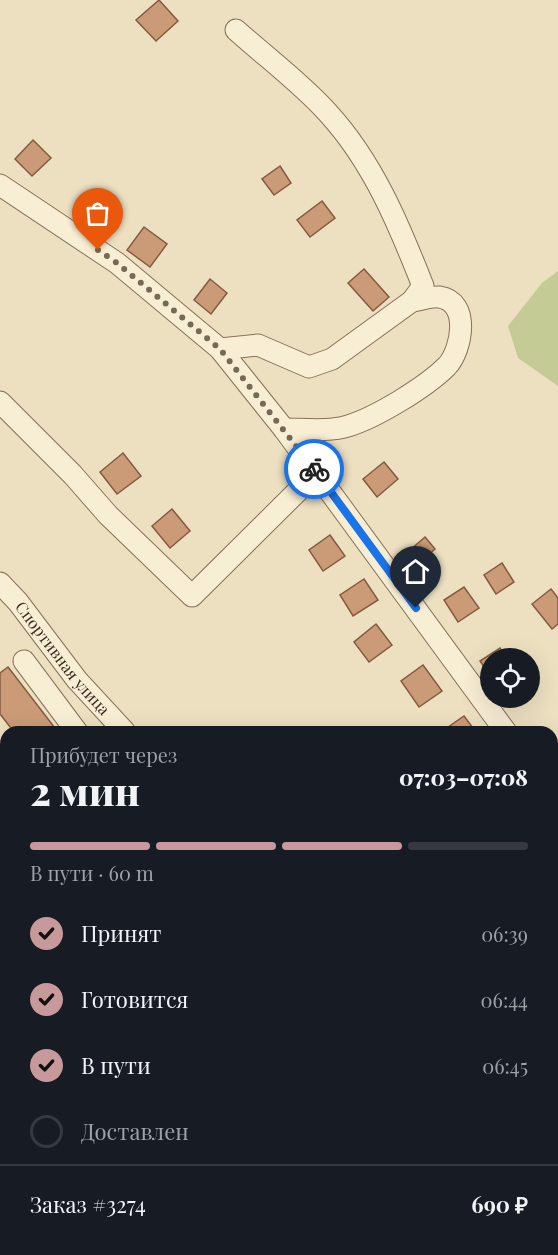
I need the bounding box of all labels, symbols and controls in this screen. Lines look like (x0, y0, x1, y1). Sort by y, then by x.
pin (72, 188, 123, 250)
icon: bag (81, 197, 114, 230)
courier (284, 439, 344, 499)
icon: bike (298, 453, 331, 486)
pin (390, 546, 441, 608)
icon: home (399, 555, 432, 588)
street label: Спортивная улица (11, 597, 115, 719)
map controls (480, 648, 540, 708)
button: locate (480, 648, 540, 708)
text: Прибудет через (30, 741, 177, 768)
text: 07:03–07:08 (399, 762, 528, 792)
text: 2 мин (30, 764, 140, 816)
text: В пути · 60 m (30, 859, 154, 886)
icon: check (30, 917, 63, 950)
text: Принят (81, 918, 161, 948)
text: 06:39 (481, 920, 528, 947)
icon: check (30, 983, 63, 1016)
text: Готовится (81, 984, 188, 1014)
text: 06:44 (481, 986, 528, 1013)
icon: check (30, 1049, 63, 1082)
text: В пути (81, 1050, 151, 1080)
text: 06:45 (482, 1052, 528, 1079)
text: Доставлен (81, 1116, 189, 1146)
text: Заказ #3274 (30, 1189, 146, 1219)
text: 690 ₽ (471, 1189, 528, 1219)

